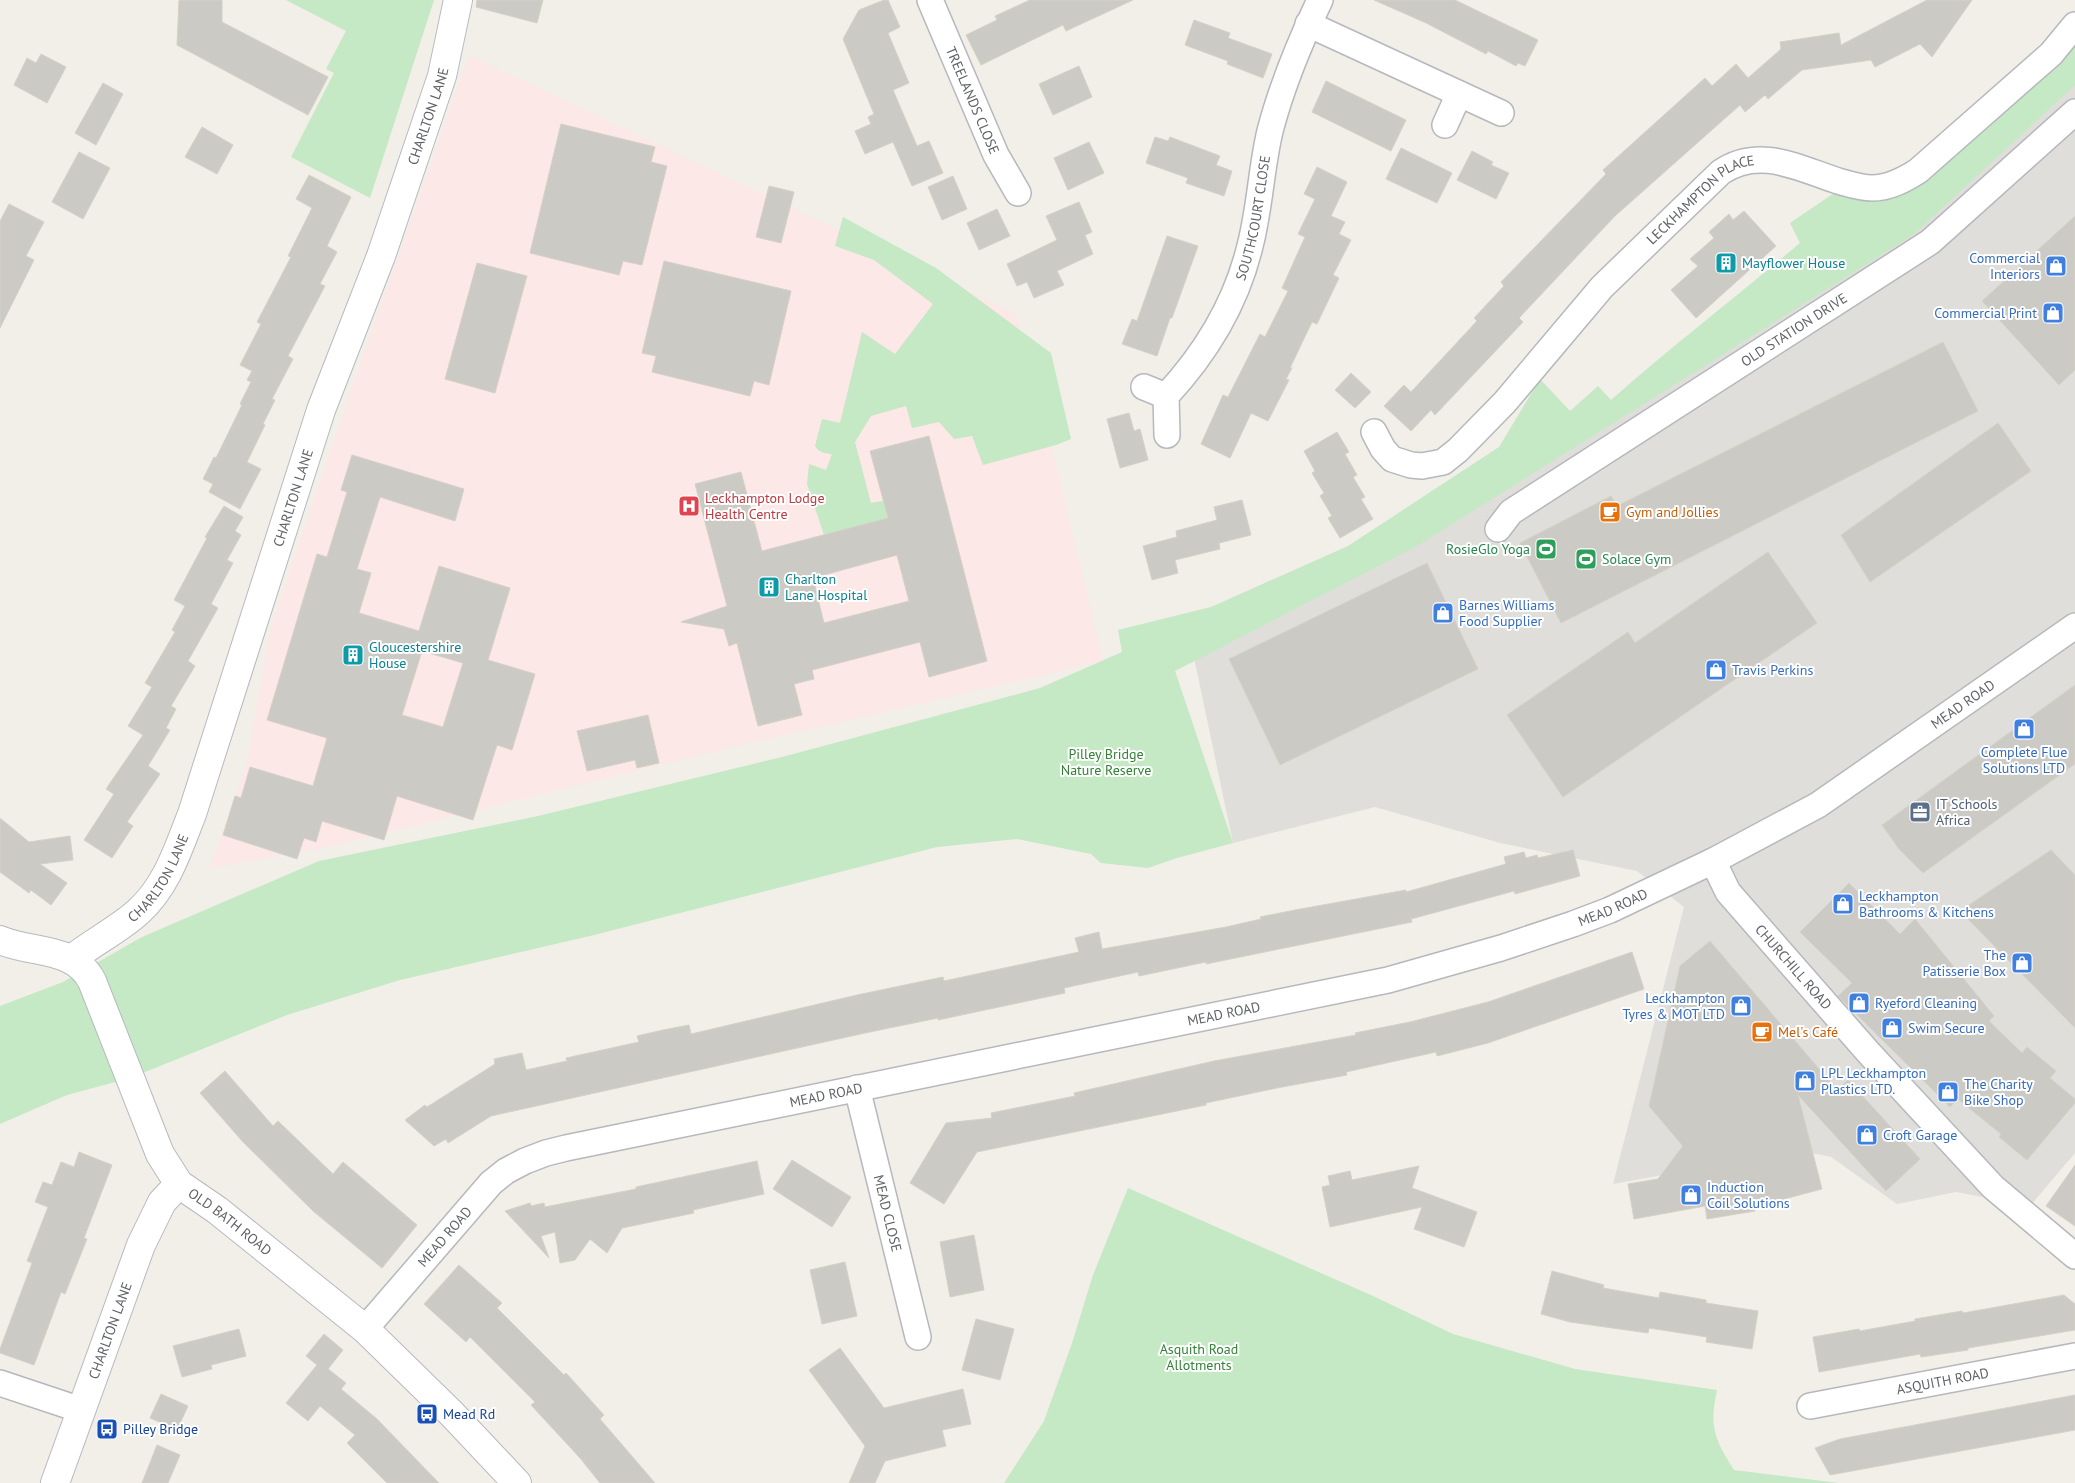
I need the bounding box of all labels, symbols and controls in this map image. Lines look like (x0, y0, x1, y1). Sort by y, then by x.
street label: TREELANDS CLOSE (942, 44, 1004, 157)
street label: CHARLTON LANE (403, 66, 453, 167)
street label: LECKHAMPTON PLACE (1643, 151, 1755, 248)
street label: SOUTHCOURT CLOSE (1231, 154, 1274, 283)
place label: Commercial Interiors (1969, 249, 2040, 283)
building icon: Mayflower House (1714, 251, 1738, 275)
place label: Mayflower House (1742, 254, 1845, 272)
shop icon: Commercial Interiors (2044, 254, 2068, 278)
street label: OLD STATION DRIVE (1737, 289, 1850, 371)
shop icon: Commercial Print (2041, 301, 2065, 325)
place label: Commercial Print (1934, 304, 2037, 322)
street label: CHARLTON LANE (269, 447, 317, 549)
place label: Leckhampton Lodge Health Centre (705, 489, 825, 523)
hospital icon: Leckhampton Lodge Health Centre (677, 494, 701, 518)
cafe icon: Gym and Jollies (1598, 500, 1622, 524)
place label: Gym and Jollies (1626, 503, 1719, 521)
sports icon: RosieGlo Yoga (1534, 537, 1558, 561)
place label: RosieGlo Yoga (1446, 540, 1530, 558)
sports icon: Solace Gym (1574, 547, 1598, 571)
place label: Solace Gym (1602, 550, 1671, 568)
place label: Charlton Lane Hospital (785, 570, 867, 604)
building icon: Charlton Lane Hospital (757, 575, 781, 599)
place label: Barnes Williams Food Supplier (1459, 596, 1555, 630)
shop icon: Barnes Williams Food Supplier (1431, 601, 1455, 625)
place label: Gloucestershire House (369, 638, 461, 672)
building icon: Gloucestershire House (341, 643, 365, 667)
shop icon: Travis Perkins (1704, 658, 1728, 682)
place label: Travis Perkins (1732, 661, 1813, 679)
street label: MEAD ROAD (1927, 676, 1998, 733)
shop icon: Complete Flue Solutions LTD (2012, 717, 2036, 741)
place label: Complete Flue Solutions LTD (1981, 743, 2067, 777)
park label: Pilley Bridge Nature Reserve (1061, 745, 1151, 779)
place label: IT Schools Africa (1936, 795, 1998, 829)
office icon: IT Schools Africa (1908, 800, 1932, 824)
street label: CHARLTON LANE (124, 831, 192, 926)
street label: MEAD ROAD (1575, 884, 1650, 930)
place label: Leckhampton Bathrooms & Kitchens (1859, 887, 1994, 921)
shop icon: Leckhampton Bathrooms & Kitchens (1831, 892, 1855, 916)
street label: CHURCHILL ROAD (1751, 920, 1836, 1013)
place label: The Patisserie Box (1922, 946, 2006, 980)
shop icon: The Patisserie Box (2010, 951, 2034, 975)
place label: Leckhampton Tyres & MOT LTD (1622, 989, 1725, 1023)
shop icon: Ryeford Cleaning (1847, 991, 1871, 1015)
shop icon: Leckhampton Tyres & MOT LTD (1729, 994, 1753, 1018)
place label: Ryeford Cleaning (1875, 994, 1977, 1012)
street label: MEAD ROAD (1186, 997, 1262, 1030)
shop icon: Swim Secure (1880, 1016, 1904, 1040)
place label: Swim Secure (1908, 1019, 1985, 1037)
cafe icon: Mel's Café (1750, 1020, 1774, 1044)
place label: Mel's Café (1778, 1023, 1838, 1041)
place label: LPL Leckhampton Plastics LTD. (1821, 1064, 1926, 1098)
shop icon: LPL Leckhampton Plastics LTD. (1793, 1069, 1817, 1093)
place label: The Charity Bike Shop (1964, 1075, 2033, 1109)
street label: MEAD ROAD (788, 1079, 864, 1111)
shop icon: The Charity Bike Shop (1936, 1080, 1960, 1104)
shop icon: Croft Garage (1855, 1123, 1879, 1147)
place label: Croft Garage (1883, 1126, 1957, 1144)
street label: MEAD CLOSE (870, 1173, 906, 1254)
place label: Induction Coil Solutions (1707, 1178, 1790, 1212)
shop icon: Induction Coil Solutions (1679, 1183, 1703, 1207)
street label: OLD BATH ROAD (185, 1184, 275, 1259)
street label: MEAD ROAD (414, 1203, 476, 1271)
street label: CHARLTON LANE (84, 1280, 136, 1382)
park label: Asquith Road Allotments (1160, 1340, 1238, 1374)
street label: ASQUITH ROAD (1895, 1363, 1990, 1399)
bus stop icon: Mead Rd (415, 1402, 439, 1426)
place label: Mead Rd (443, 1405, 495, 1423)
bus stop icon: Pilley Bridge (95, 1417, 119, 1441)
place label: Pilley Bridge (123, 1420, 198, 1438)

